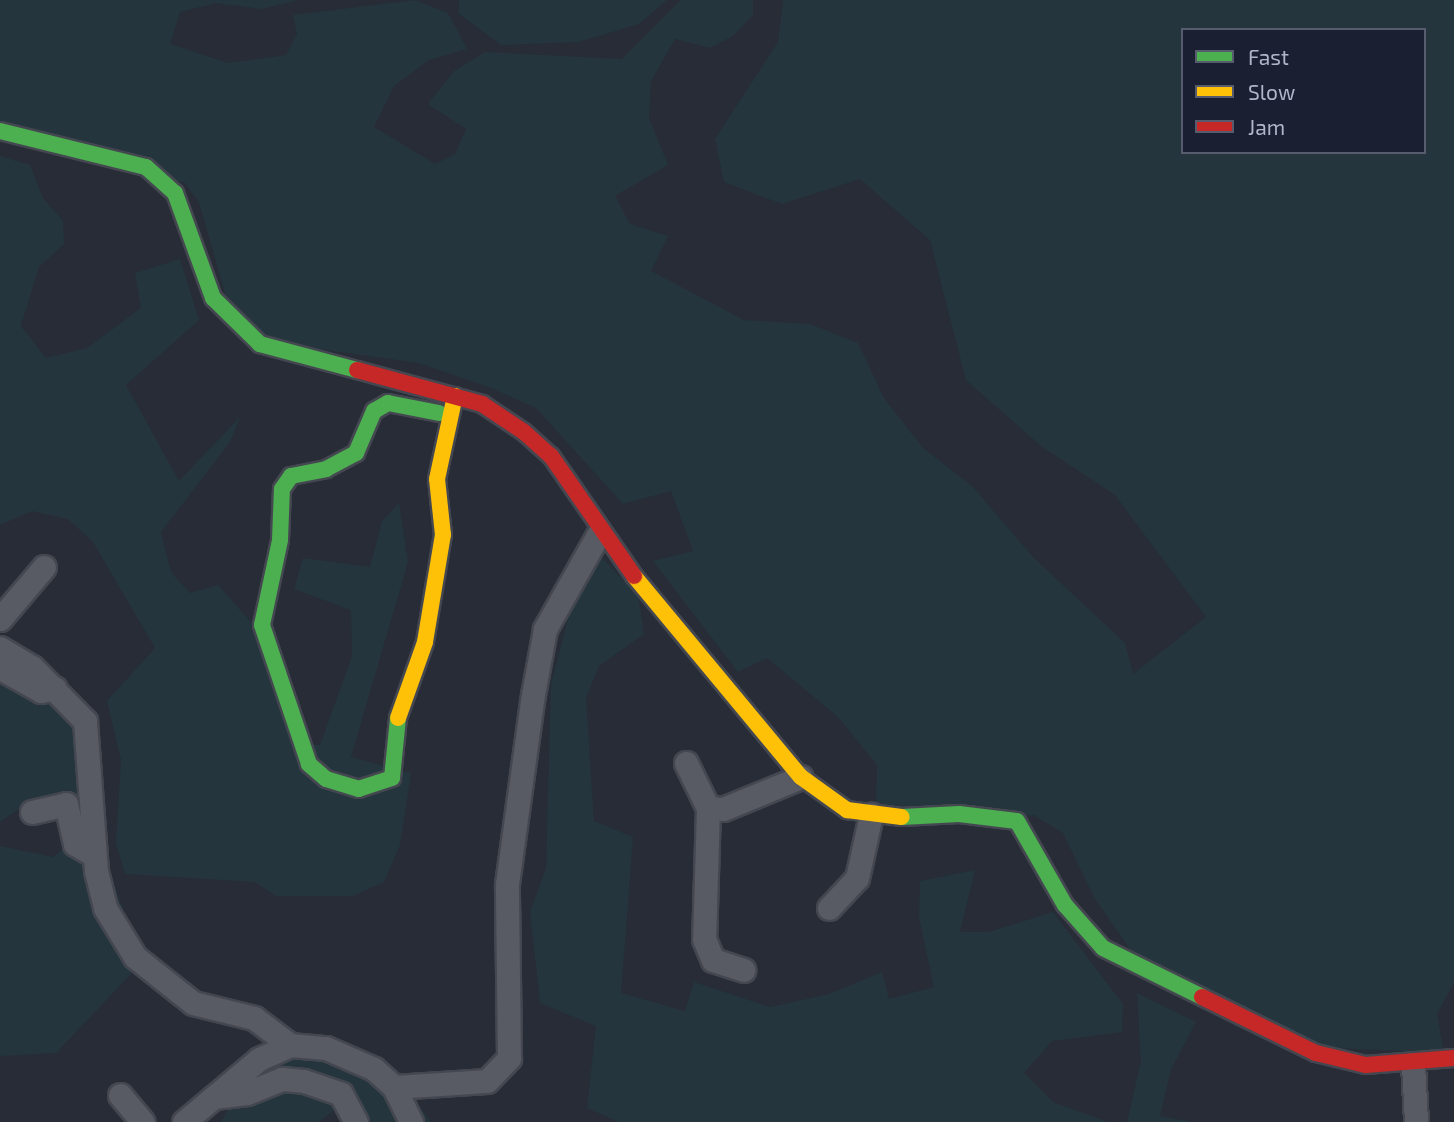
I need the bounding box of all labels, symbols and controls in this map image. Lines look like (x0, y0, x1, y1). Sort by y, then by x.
legend (1181, 28, 1426, 154)
text: Fast (1248, 44, 1289, 69)
text: Slow (1248, 79, 1295, 104)
text: Jam (1248, 114, 1285, 139)

